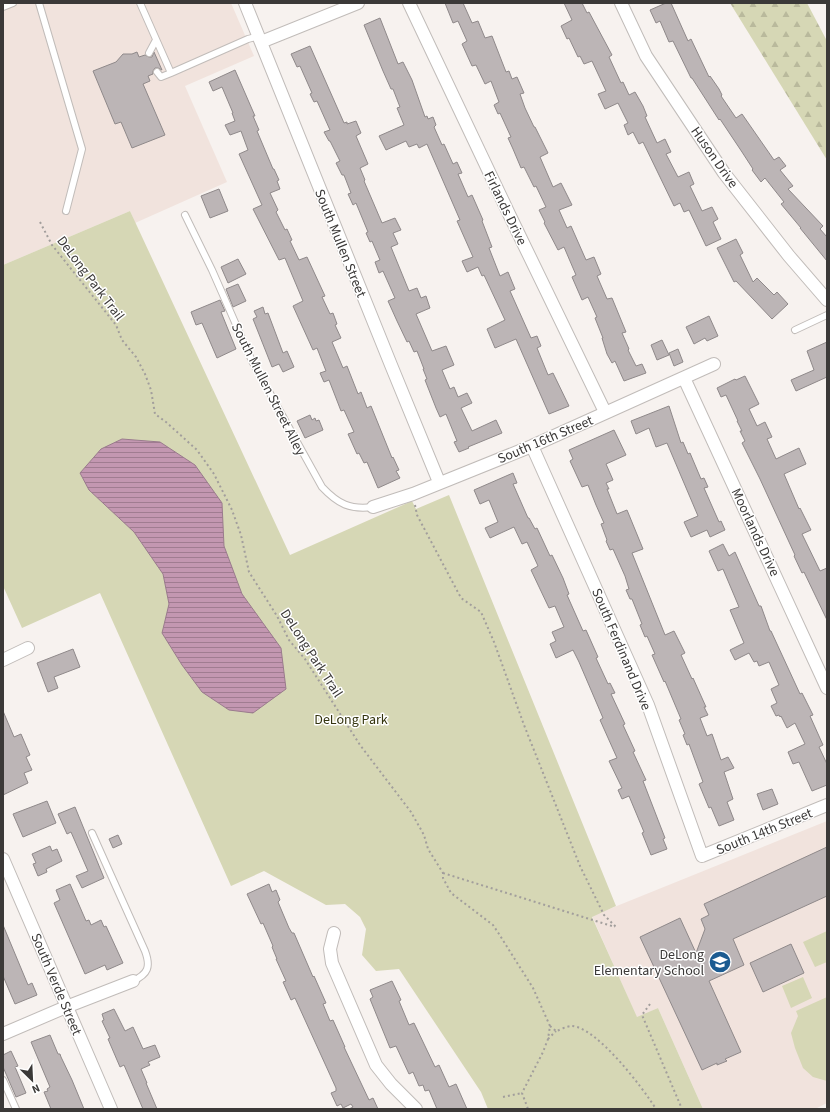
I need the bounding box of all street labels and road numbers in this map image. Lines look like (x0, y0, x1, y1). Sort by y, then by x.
street label: Huson Drive (686, 123, 743, 192)
street label: Firlands Drive (479, 168, 532, 249)
street label: South Mullen Street (309, 186, 371, 301)
street label: DeLong Park Trail (52, 232, 129, 326)
street label: South Mullen Street Alley (226, 320, 310, 460)
street label: South 16th Street (495, 411, 596, 469)
street label: Moorlands Drive (726, 485, 784, 580)
street label: South Ferdinand Drive (586, 585, 656, 714)
street label: DeLong Park Trail (275, 605, 347, 702)
street label: South 14th Street (713, 803, 816, 860)
street label: South Verde Street (26, 930, 87, 1039)

